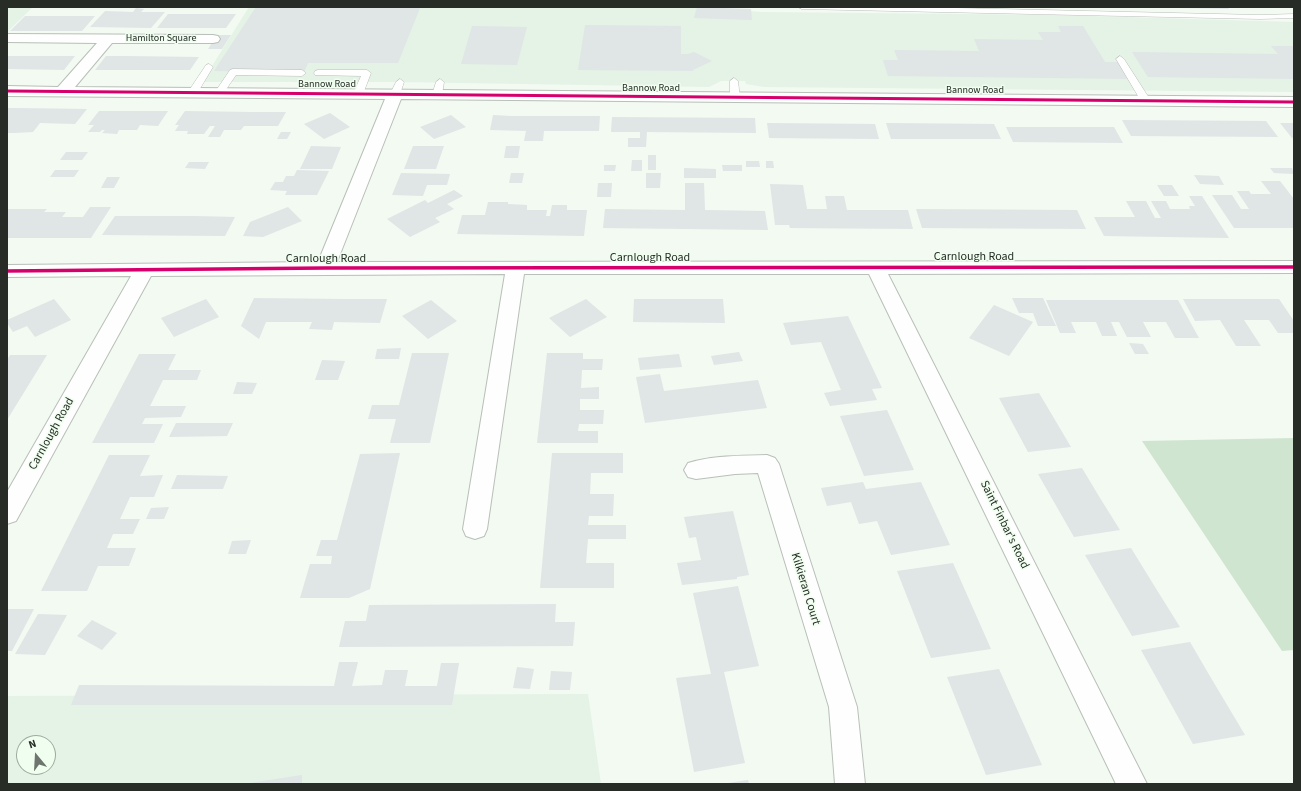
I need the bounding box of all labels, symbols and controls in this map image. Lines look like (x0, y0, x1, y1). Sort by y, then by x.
street label: Hamilton Square (126, 33, 196, 45)
street label: Bannow Road (298, 79, 356, 91)
street label: Bannow Road (622, 83, 680, 95)
street label: Bannow Road (946, 85, 1004, 97)
street label: Carnlough Road (934, 250, 1014, 264)
street label: Carnlough Road (610, 251, 690, 265)
street label: Carnlough Road (286, 252, 366, 266)
street label: Carnlough Road (26, 395, 78, 473)
street label: Saint Finbar's Road (976, 478, 1032, 572)
street label: Kilkieran Court (787, 551, 823, 627)
north arrow (16, 735, 56, 775)
text: N (27, 736, 38, 752)

